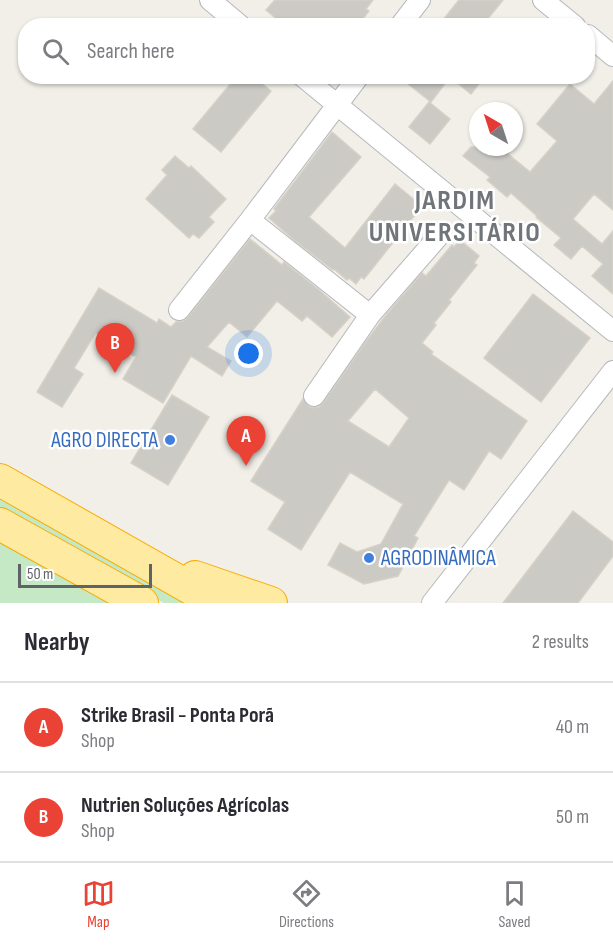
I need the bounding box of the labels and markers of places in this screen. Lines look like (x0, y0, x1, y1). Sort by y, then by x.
pin: B (96, 324, 134, 373)
pin: A (226, 416, 266, 466)
place label: AGRO DIRECTA (50, 427, 159, 454)
marker: AGRO DIRECTA (163, 433, 177, 447)
place label: AGRODINÂMICA (380, 545, 496, 572)
marker: AGRODINÂMICA (362, 551, 376, 565)

